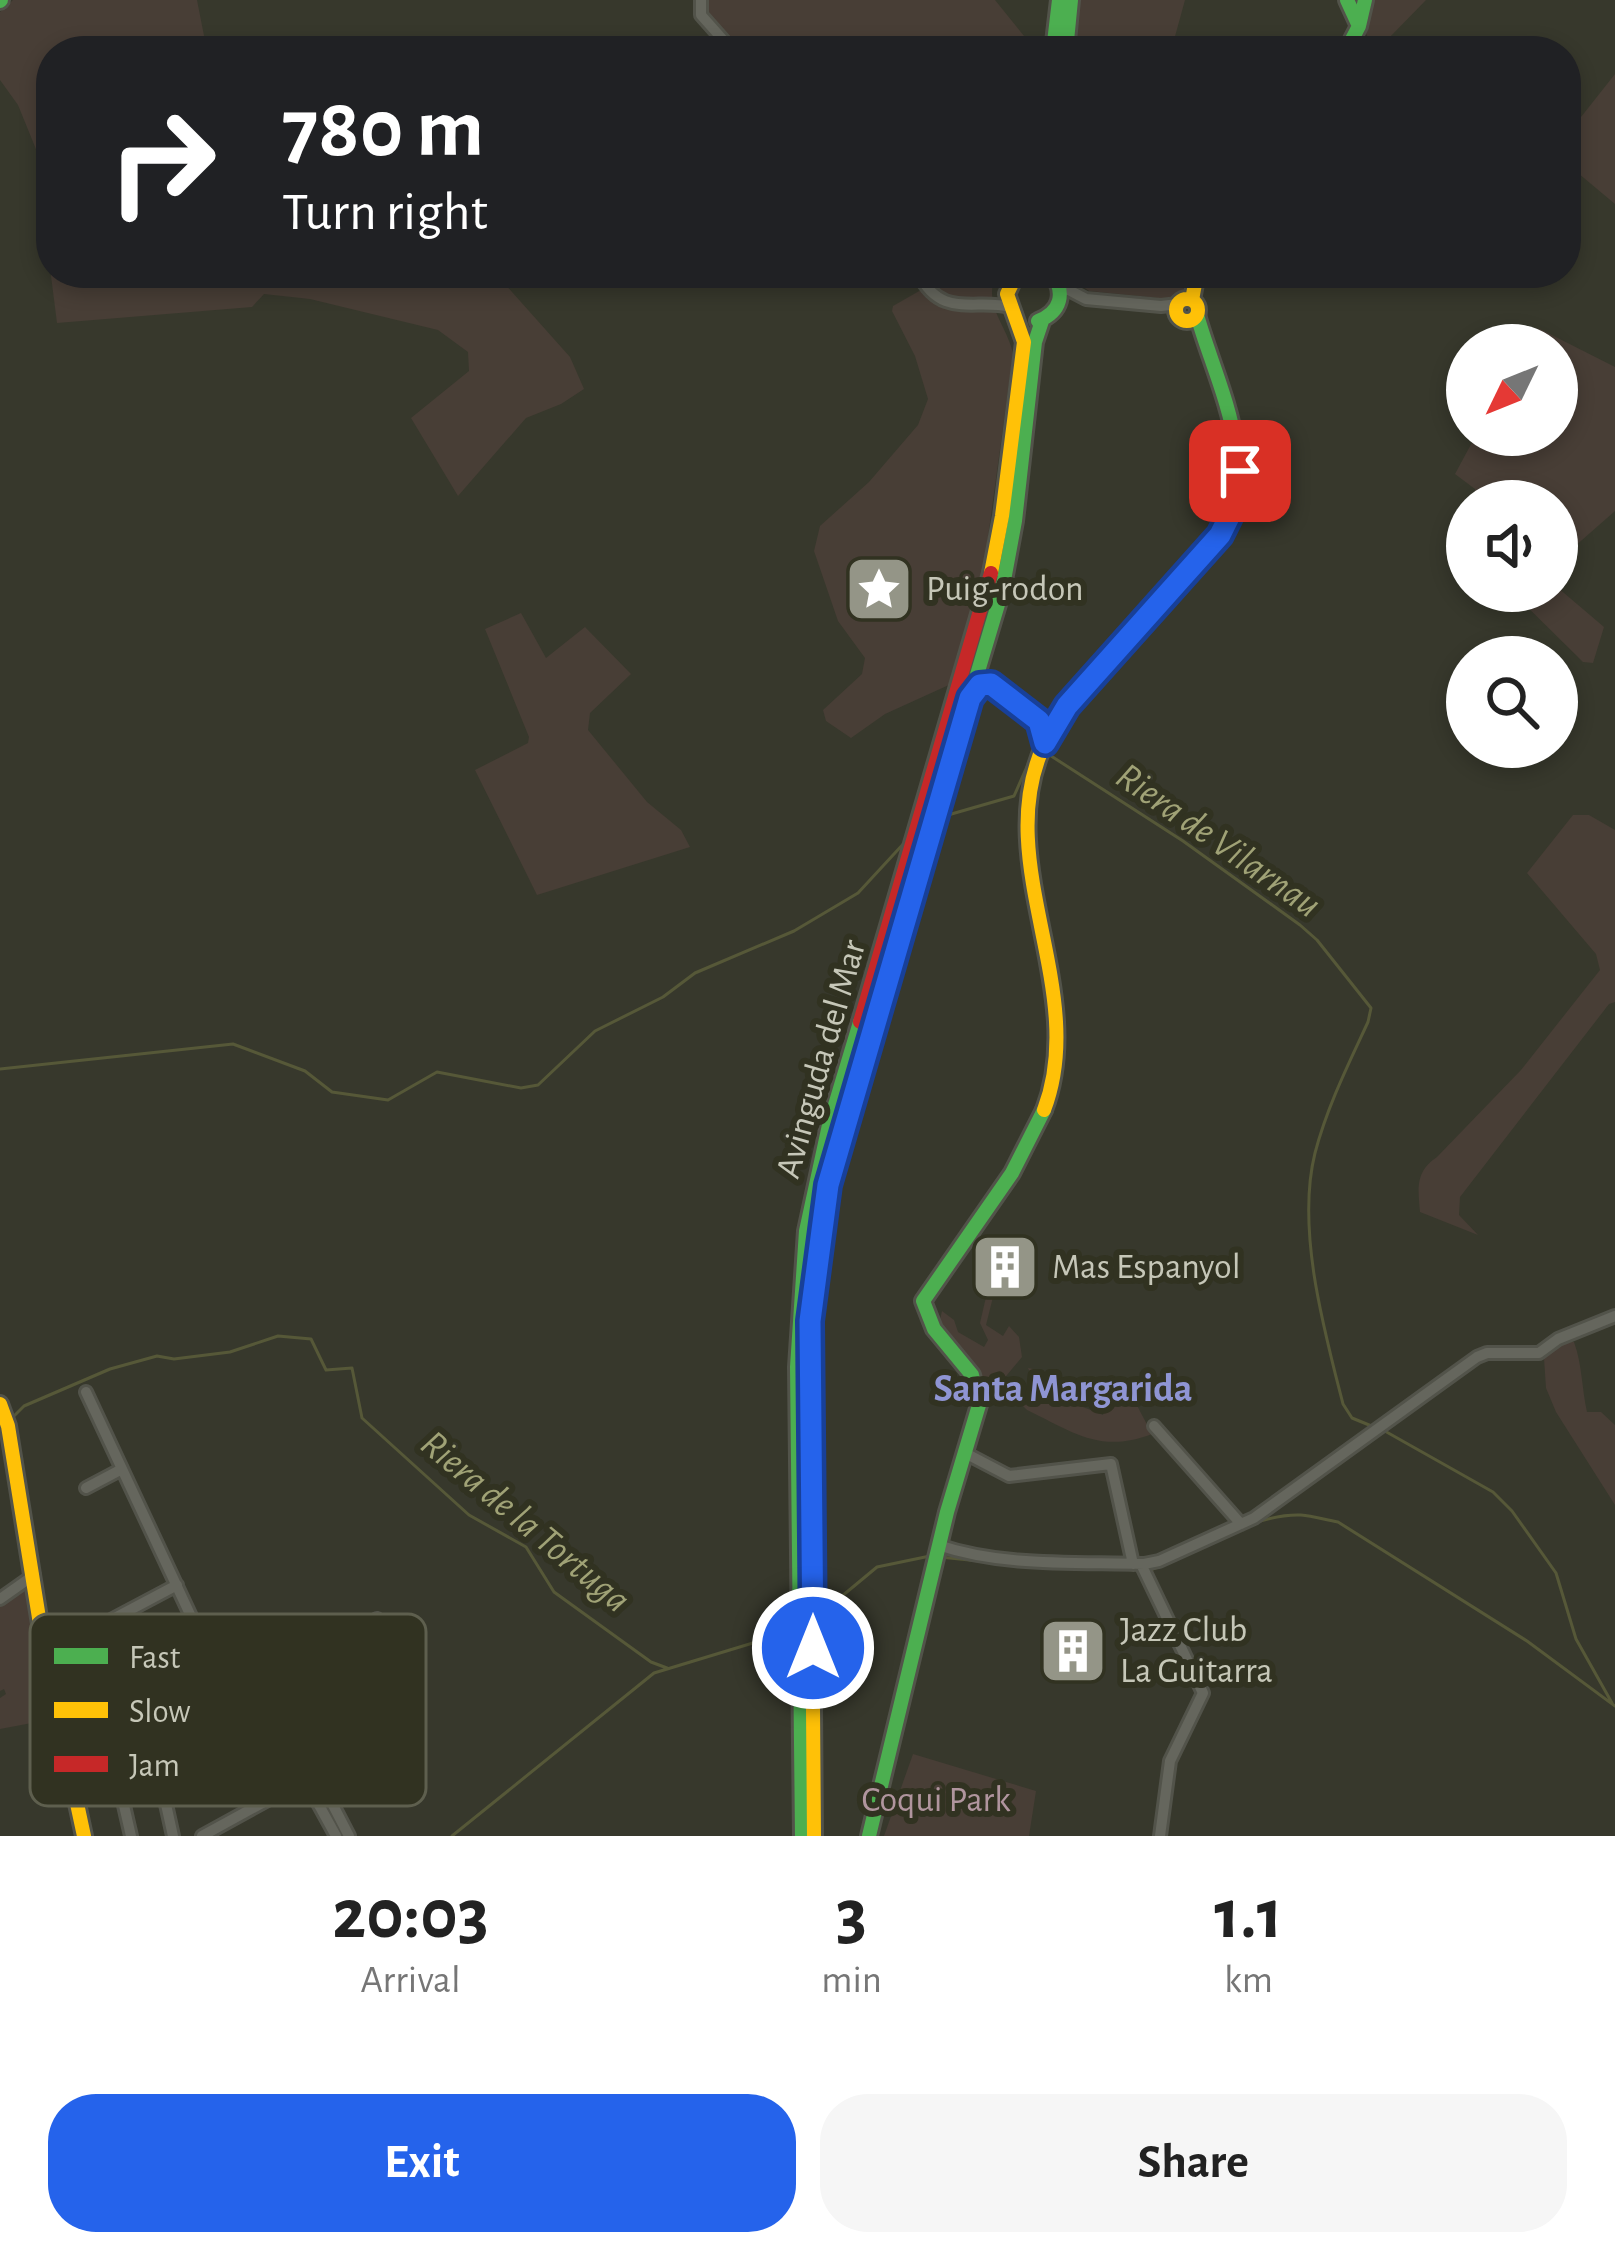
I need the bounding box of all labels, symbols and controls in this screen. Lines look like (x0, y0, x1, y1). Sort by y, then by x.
icon: right (84, 84, 240, 240)
text: 780 m (282, 88, 484, 172)
text: Turn right (282, 186, 488, 240)
north arrow (1446, 324, 1578, 456)
map controls (1446, 324, 1578, 768)
pin (1189, 420, 1291, 522)
icon: arrive (1207, 438, 1273, 504)
button: sound (1446, 480, 1578, 612)
place icon: Puig-rodon (844, 554, 914, 624)
place label: Puig-rodon (926, 571, 1084, 607)
button: search (1446, 636, 1578, 768)
water label: Riera de Vilarnau (1109, 756, 1327, 926)
street label: Avinguda del Mar (770, 936, 872, 1182)
building icon: Mas Espanyol (970, 1232, 1040, 1302)
place label: Mas Espanyol (1052, 1249, 1241, 1285)
district label: Santa Margarida (934, 1370, 1193, 1409)
water label: Riera de la Tortuga (413, 1424, 637, 1620)
position arrow (750, 1585, 876, 1711)
place label: Jazz Club La Guitarra (1120, 1612, 1273, 1689)
legend (30, 1614, 426, 1806)
building icon: Jazz Club La Guitarra (1038, 1616, 1108, 1686)
text: Fast (129, 1642, 181, 1675)
text: Slow (129, 1696, 190, 1729)
text: Jam (129, 1750, 180, 1783)
park label: Coqui Park (861, 1782, 1011, 1818)
text: 20:03 (332, 1879, 489, 1951)
text: 3 (836, 1879, 867, 1951)
text: 1.1 (1214, 1879, 1283, 1951)
text: Arrival (360, 1961, 461, 2000)
text: min (821, 1961, 882, 2000)
text: km (1224, 1961, 1273, 2000)
button: Exit (48, 2094, 796, 2232)
button: Share (820, 2094, 1567, 2232)

